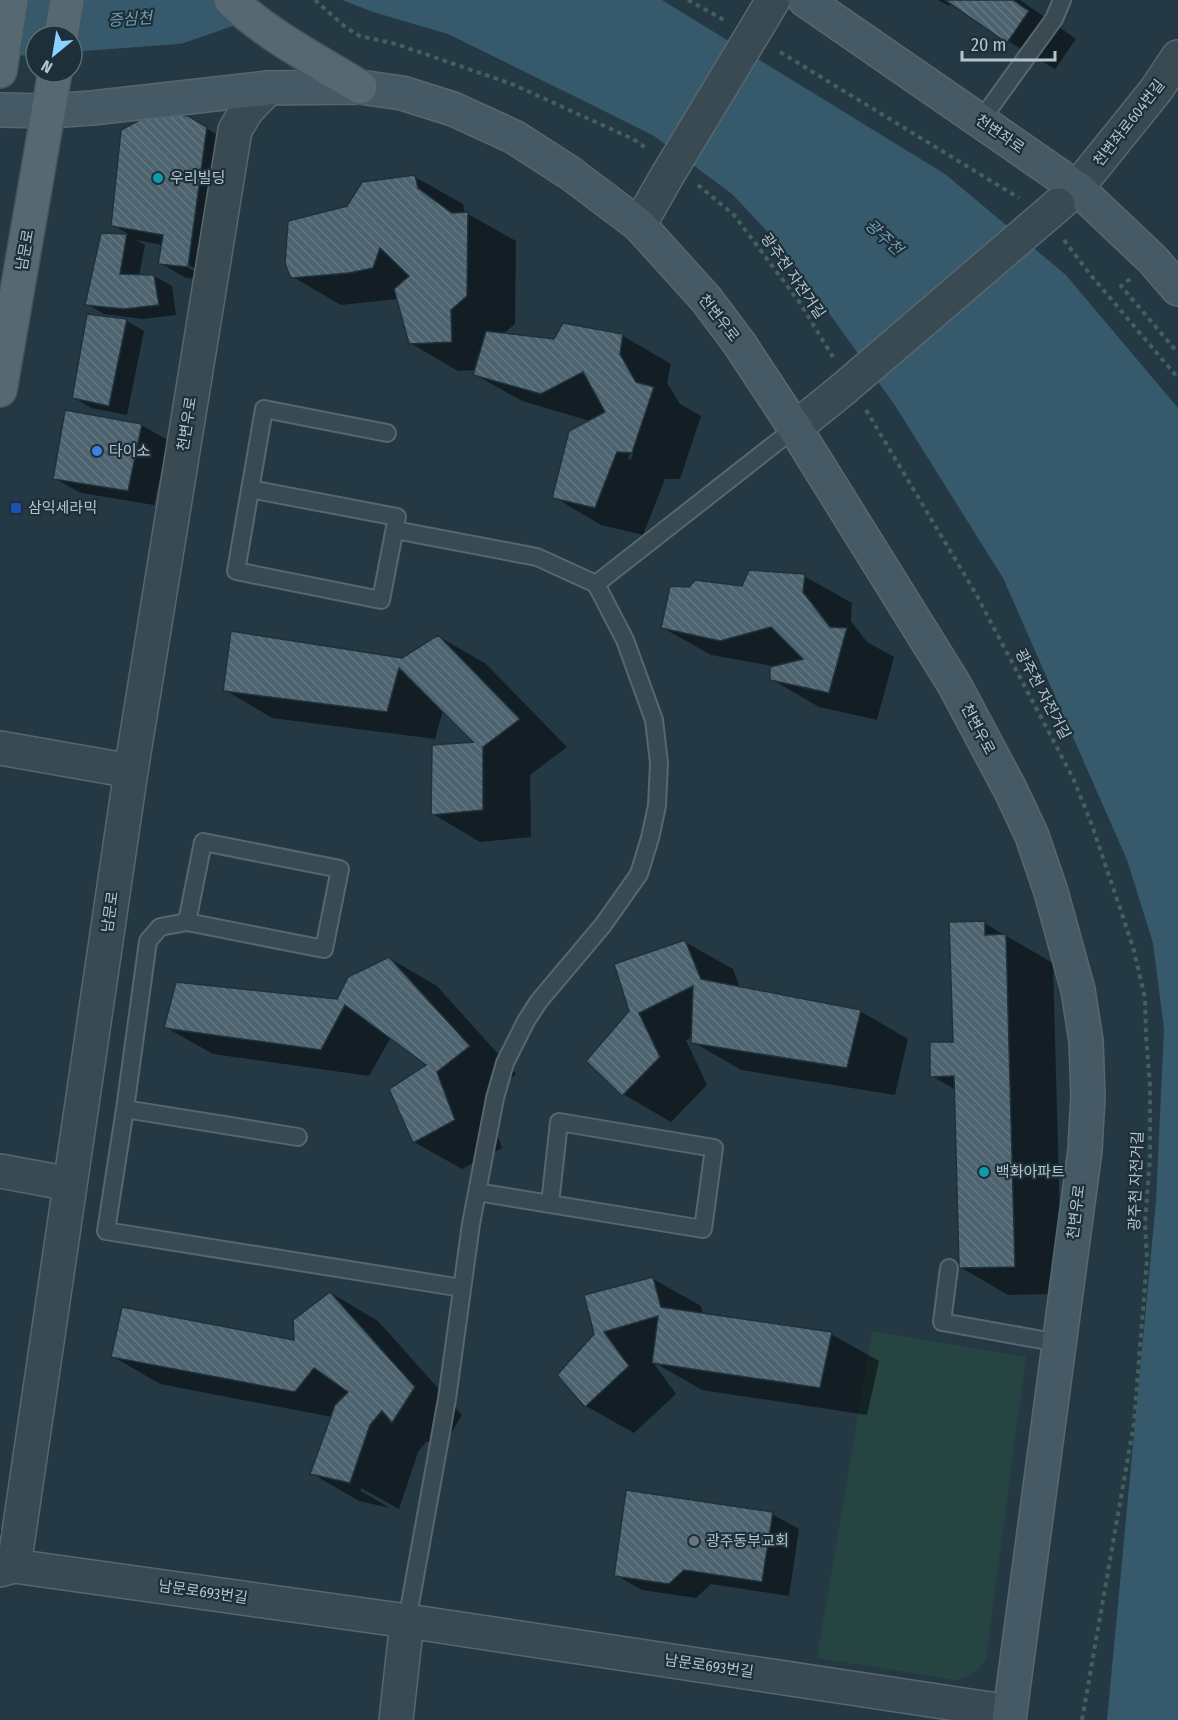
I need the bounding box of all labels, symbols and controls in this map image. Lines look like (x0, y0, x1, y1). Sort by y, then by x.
water label: 증심천 (107, 8, 155, 30)
north arrow (24, 24, 84, 84)
scale bar (962, 24, 1055, 62)
text: 20 m (971, 34, 1006, 56)
text: N (38, 56, 56, 77)
street label: 천변좌로604번길 (1089, 76, 1169, 170)
street label: 천변좌로 (972, 111, 1028, 157)
place label: 우리빌딩 (170, 169, 225, 187)
marker: 우리빌딩 (151, 171, 165, 185)
water label: 광주천 (861, 215, 908, 260)
street label: 남문로 (13, 228, 37, 272)
street label: 광주천 자전거길 (757, 230, 829, 322)
street label: 천변우로 (695, 291, 743, 345)
street label: 천변우로 (174, 395, 200, 453)
place label: 다이소 (109, 442, 151, 460)
marker: 다이소 (90, 444, 104, 458)
place label: 삼익세라믹 (28, 499, 97, 517)
marker: 삼익세라믹 (9, 501, 23, 515)
street label: 광주천 자전거길 (1012, 646, 1074, 742)
street label: 천변우로 (957, 700, 999, 758)
street label: 남문로 (98, 890, 122, 934)
street label: 광주천 자전거길 (1125, 1131, 1147, 1231)
place label: 백화아파트 (996, 1163, 1065, 1181)
marker: 백화아파트 (977, 1165, 991, 1179)
street label: 천변우로 (1064, 1184, 1088, 1240)
place label: 광주동부교회 (706, 1532, 789, 1550)
marker: 광주동부교회 (687, 1534, 701, 1548)
street label: 남문로693번길 (157, 1577, 249, 1607)
street label: 남문로693번길 (663, 1651, 755, 1681)

